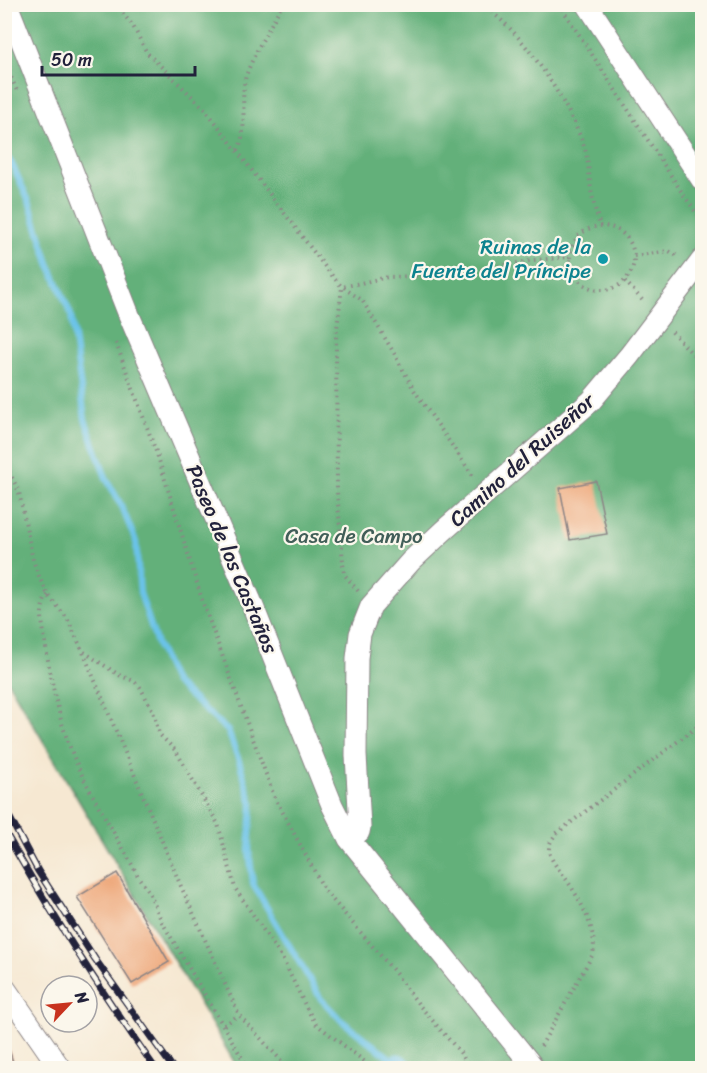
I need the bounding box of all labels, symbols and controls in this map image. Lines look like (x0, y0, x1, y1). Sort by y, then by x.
scale bar (42, 39, 195, 77)
text: 50 m (51, 44, 92, 76)
place label: Ruinas de la Fuente del Príncipe (411, 228, 591, 290)
marker: Ruinas de la Fuente del Príncipe (596, 252, 610, 266)
street label: Camino del Ruiseñor (440, 382, 605, 537)
street label: Paseo de los Castaños (175, 458, 289, 660)
park label: Casa de Campo (285, 517, 423, 555)
north arrow (39, 974, 99, 1034)
text: N (66, 985, 98, 1010)

